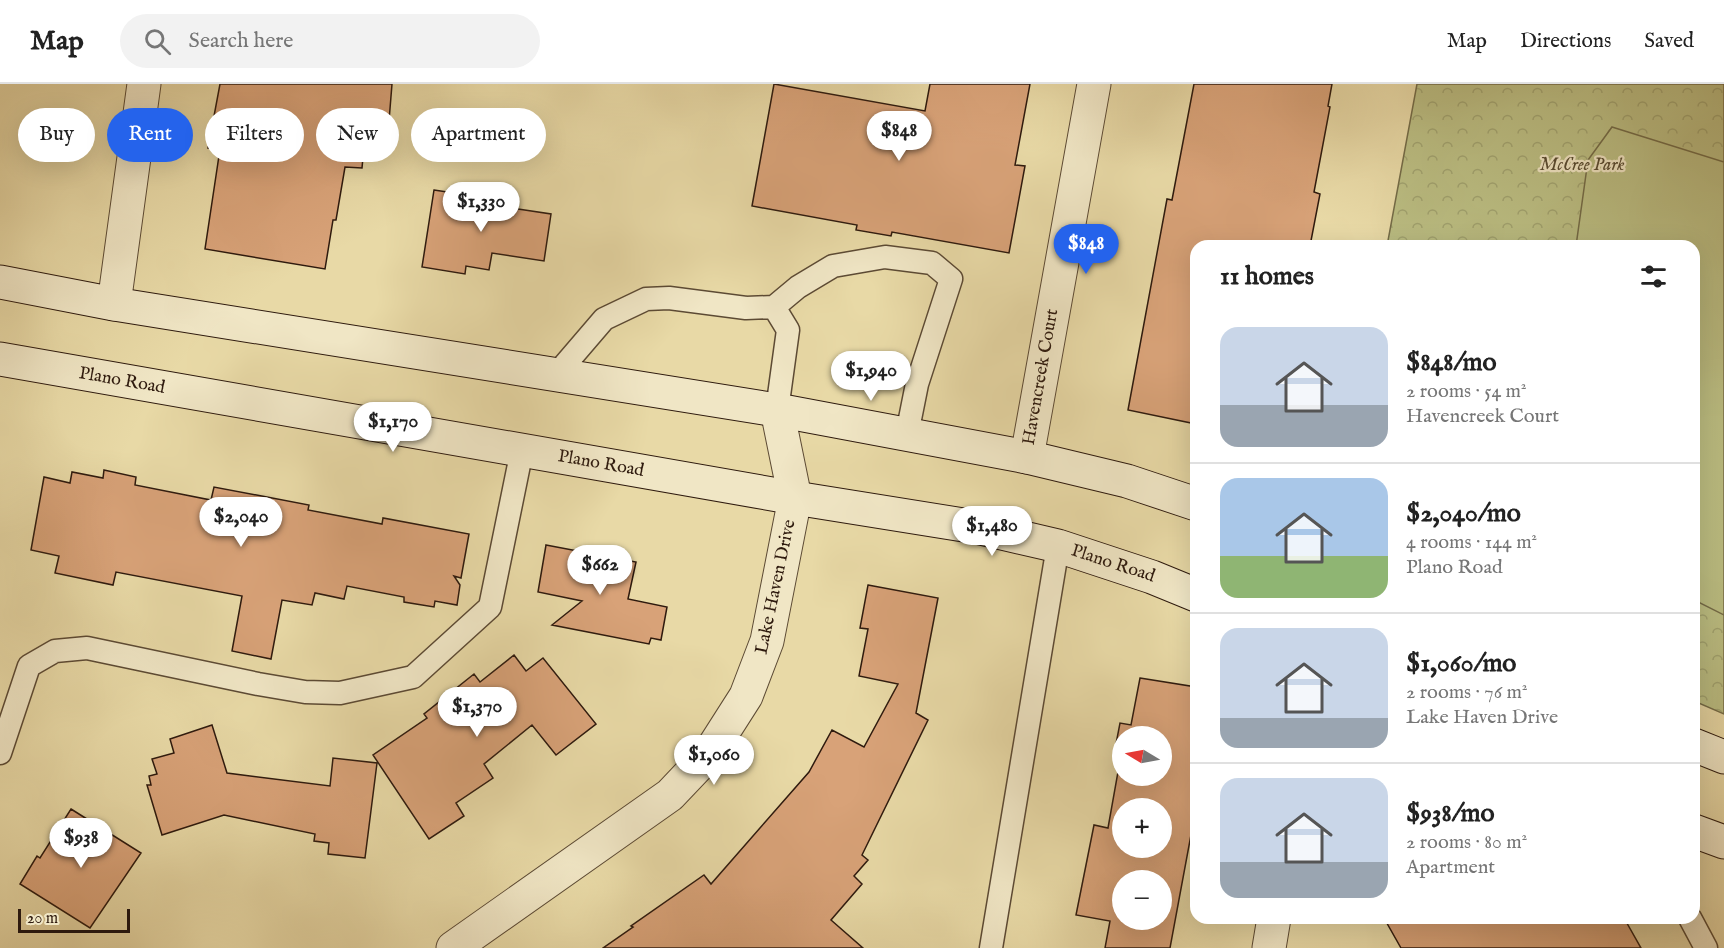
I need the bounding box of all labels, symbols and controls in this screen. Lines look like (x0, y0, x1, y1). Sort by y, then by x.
search box (120, 14, 540, 68)
text: Map (30, 24, 84, 59)
icon: search (141, 25, 174, 58)
text: Search here (189, 27, 293, 55)
text: Map (1447, 28, 1487, 55)
text: Directions (1520, 28, 1611, 55)
text: Saved (1644, 28, 1694, 55)
chip: Buy (18, 108, 95, 162)
chip: Rent (107, 108, 193, 162)
chip: Filters (205, 108, 304, 162)
chip: New (316, 108, 399, 162)
chip: Apartment (411, 108, 546, 162)
pin: $848 (863, 111, 935, 162)
text: $848 (881, 118, 917, 143)
park label: McCree Park (1539, 154, 1625, 177)
pin: $1,330 (432, 182, 530, 233)
text: $1,330 (457, 189, 505, 214)
pin: $848 (1050, 224, 1122, 275)
text: $848 (1068, 231, 1104, 256)
text: 11 homes (1220, 260, 1314, 293)
icon: filters (1637, 260, 1670, 293)
street label: Havencreek Court (1018, 307, 1064, 447)
text: $848/mo (1406, 346, 1496, 379)
pin: $1,940 (822, 351, 920, 402)
icon: home (1268, 351, 1340, 423)
text: $1,940 (845, 358, 897, 383)
street label: Plano Road (77, 362, 167, 400)
text: 2 rooms · 54 m² (1406, 379, 1527, 404)
pin: $1,170 (344, 402, 442, 453)
text: Havencreek Court (1406, 404, 1559, 429)
text: $1,170 (368, 409, 418, 434)
street label: Plano Road (556, 445, 646, 483)
pin: $2,040 (192, 497, 290, 548)
text: $2,040/mo (1406, 497, 1521, 530)
icon: home (1268, 502, 1340, 574)
text: $2,040 (213, 504, 269, 529)
pin: $1,480 (943, 506, 1041, 557)
text: $1,480 (966, 513, 1018, 538)
street label: Lake Haven Drive (751, 518, 801, 656)
text: 4 rooms · 144 m² (1406, 530, 1537, 555)
street label: Plano Road (1068, 540, 1158, 589)
pin: $662 (564, 545, 636, 596)
text: $662 (581, 552, 619, 577)
text: Plano Road (1406, 555, 1503, 580)
text: $1,060/mo (1406, 647, 1516, 680)
icon: home (1268, 652, 1340, 724)
text: 2 rooms · 76 m² (1406, 680, 1527, 705)
pin: $1,370 (428, 687, 526, 738)
text: $1,370 (452, 694, 502, 719)
text: Lake Haven Drive (1406, 705, 1558, 730)
north arrow (1112, 726, 1172, 786)
map controls (1112, 726, 1172, 930)
pin: $1,060 (665, 735, 763, 786)
text: $1,060 (688, 742, 740, 767)
text: $938/mo (1406, 797, 1495, 830)
button: + (1112, 798, 1172, 858)
icon: home (1268, 802, 1340, 874)
pin: $938 (45, 818, 117, 869)
text: $938 (63, 825, 99, 850)
text: 2 rooms · 80 m² (1406, 830, 1527, 855)
text: Apartment (1406, 855, 1495, 880)
button: − (1112, 870, 1172, 930)
scale bar (18, 906, 130, 934)
text: 20 m (27, 909, 58, 929)

